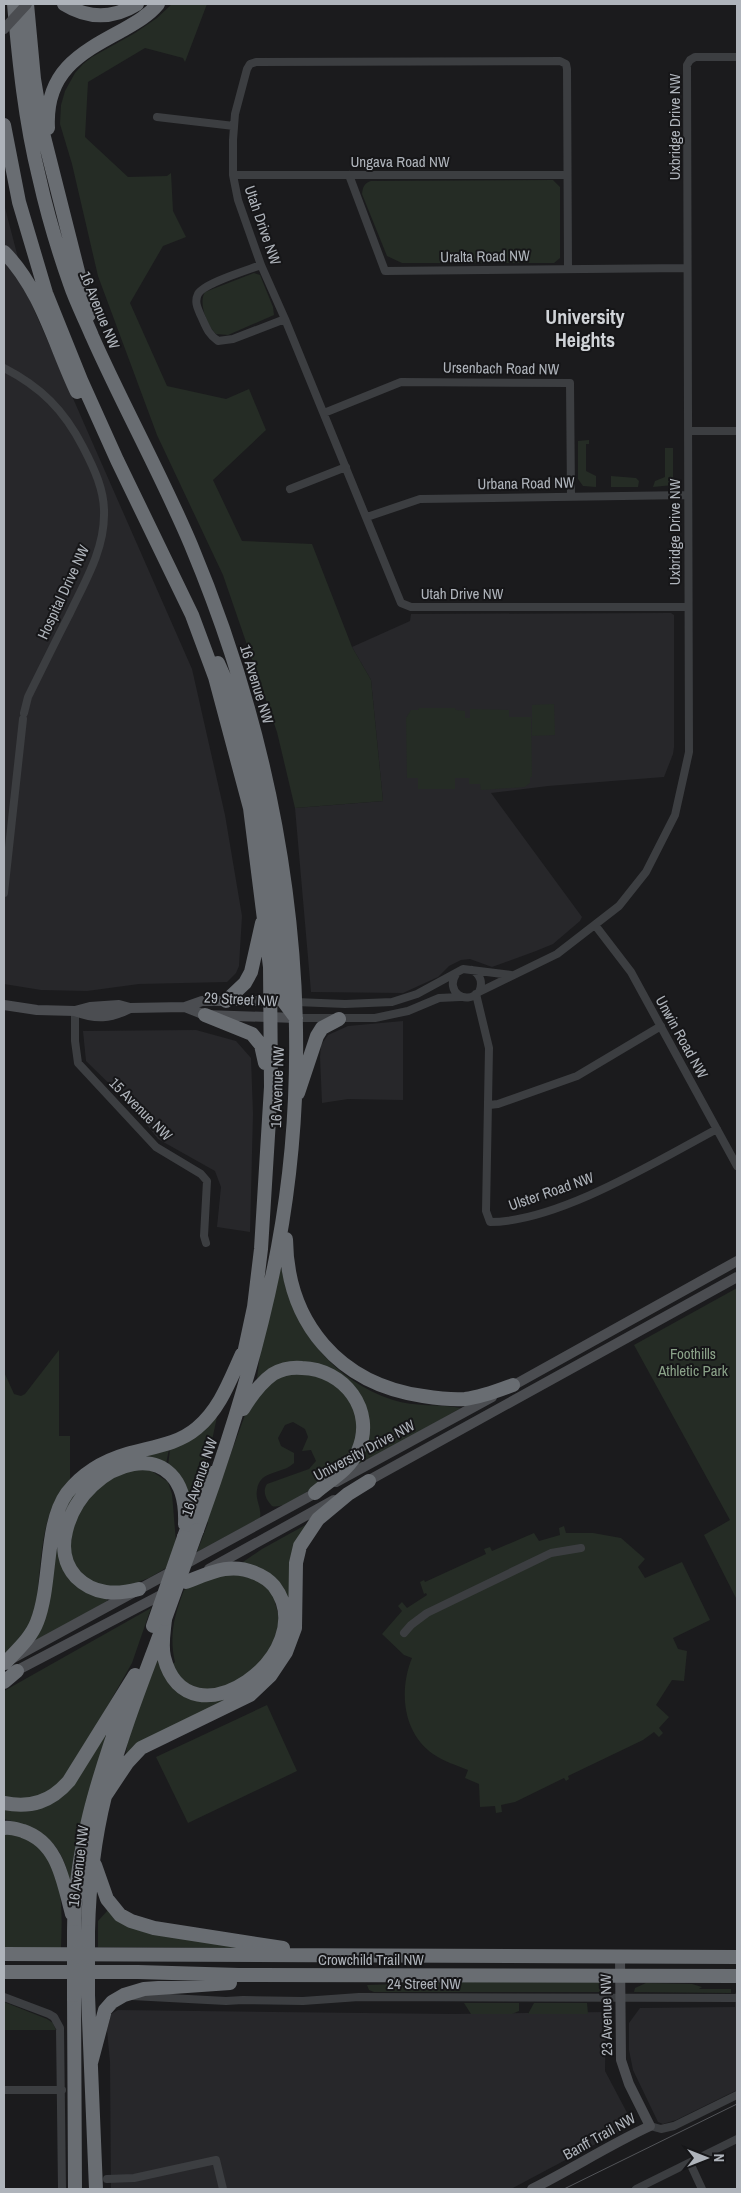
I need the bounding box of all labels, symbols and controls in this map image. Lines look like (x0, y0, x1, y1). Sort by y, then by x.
street label: Uxbridge Drive NW (664, 73, 685, 180)
street label: Ungava Road NW (350, 151, 450, 172)
street label: Utah Drive NW (240, 182, 287, 268)
street label: Uralta Road NW (440, 245, 530, 267)
street label: 16 Avenue NW (75, 268, 125, 352)
district label: University Heights (545, 303, 626, 353)
street label: Ursenbach Road NW (443, 356, 560, 380)
street label: Urbana Road NW (477, 472, 575, 494)
street label: Uxbridge Drive NW (664, 478, 685, 585)
street label: Hospital Drive NW (32, 541, 94, 643)
street label: Utah Drive NW (421, 583, 504, 604)
street label: 16 Avenue NW (235, 642, 279, 727)
street label: 29 Street NW (204, 987, 279, 1011)
street label: Unwin Road NW (651, 992, 714, 1082)
street label: 16 Avenue NW (265, 1045, 289, 1128)
street label: 15 Avenue NW (105, 1073, 178, 1146)
street label: Ulster Road NW (506, 1166, 597, 1215)
park label: Foothills Athletic Park (657, 1343, 729, 1381)
street label: University Drive NW (310, 1414, 419, 1486)
street label: 16 Avenue NW (176, 1435, 222, 1519)
street label: 16 Avenue NW (63, 1824, 93, 1908)
street label: Crowchild Trail NW (318, 1949, 424, 1970)
street label: 24 Street NW (387, 1973, 461, 1994)
street label: 23 Avenue NW (595, 1974, 617, 2056)
street label: Banff Trail NW (559, 2107, 639, 2165)
north arrow (681, 2133, 731, 2183)
text: N (710, 2154, 728, 2162)

